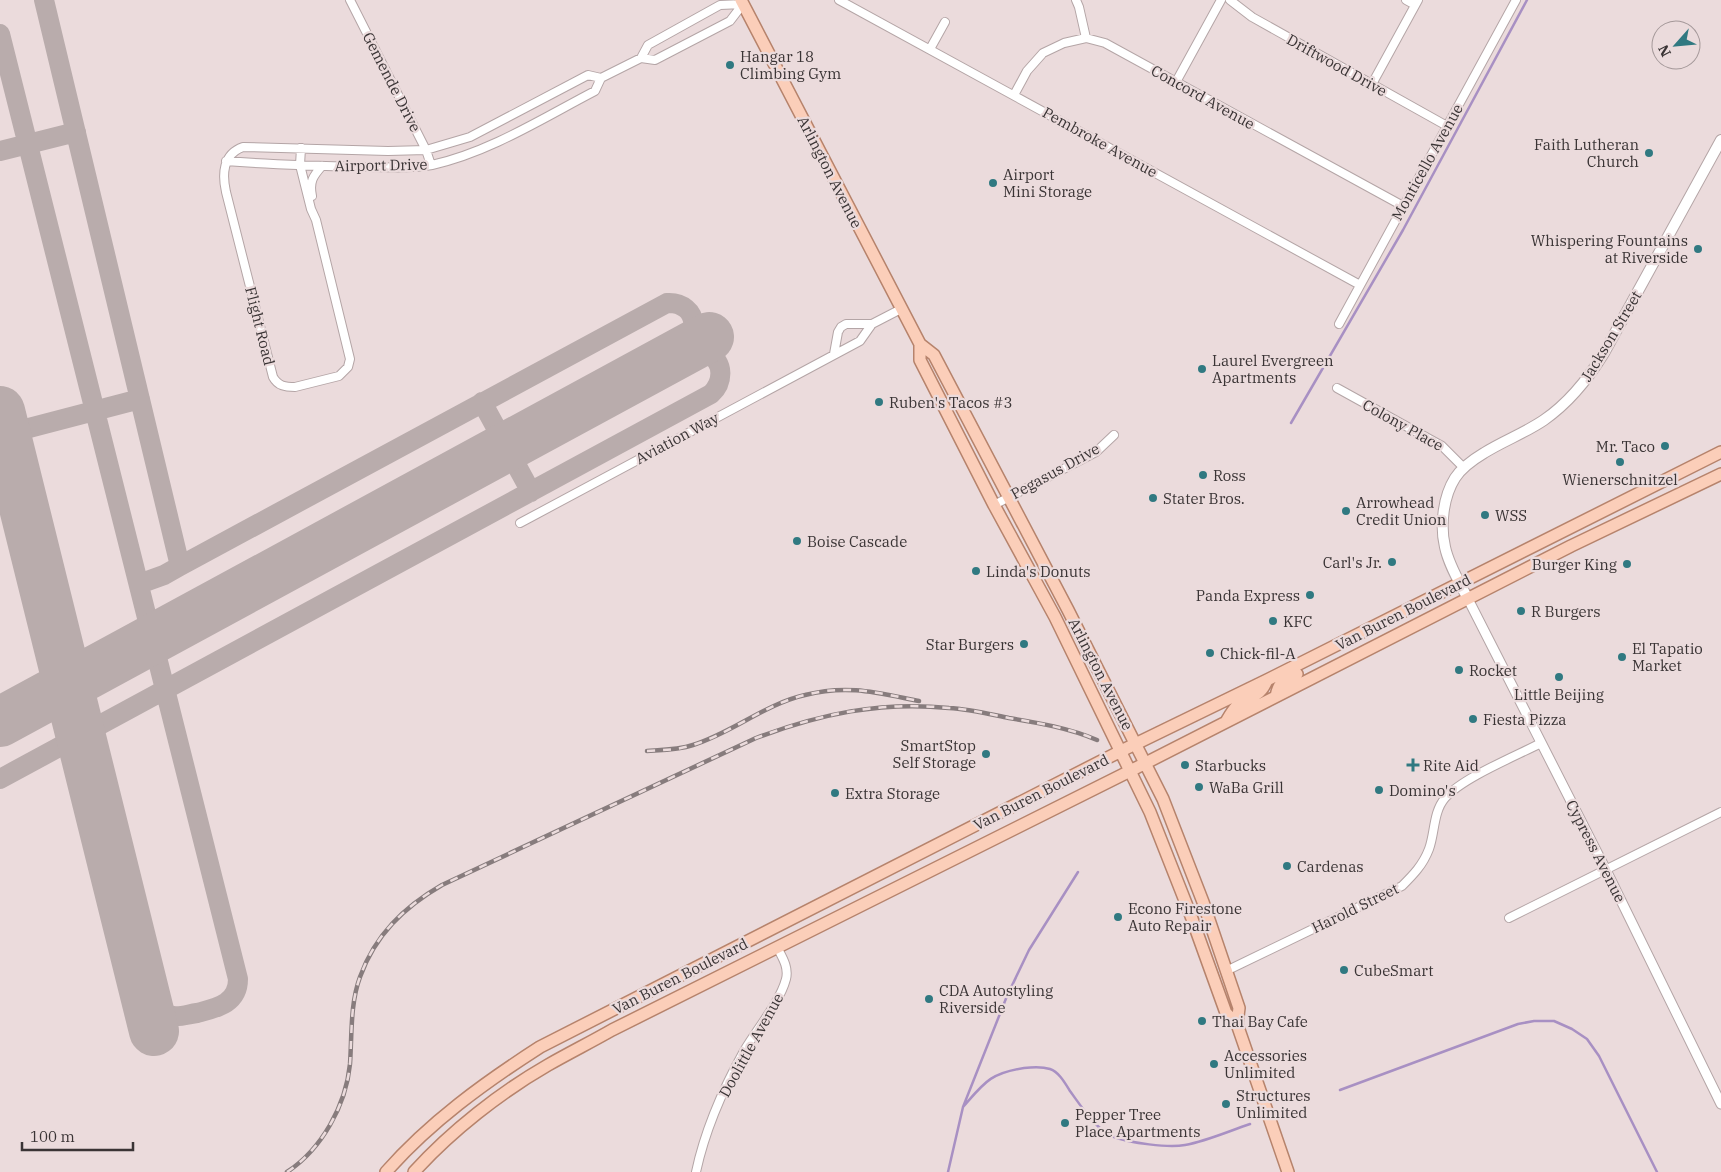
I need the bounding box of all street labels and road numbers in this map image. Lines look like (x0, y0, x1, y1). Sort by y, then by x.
street label: Gemende Drive (359, 29, 425, 135)
street label: Driftwood Drive (1284, 30, 1390, 100)
street label: Concord Avenue (1148, 61, 1258, 133)
street label: Monticello Avenue (1387, 100, 1467, 224)
street label: Pembroke Avenue (1039, 103, 1161, 181)
street label: Arlington Avenue (794, 113, 866, 231)
street label: Airport Drive (334, 155, 428, 175)
street label: Flight Road (241, 285, 279, 367)
street label: Jackson Street (1576, 287, 1646, 385)
street label: Colony Place (1359, 395, 1447, 455)
street label: Aviation Way (632, 408, 722, 468)
street label: Pegasus Drive (1007, 439, 1103, 503)
street label: Van Buren Boulevard (1332, 570, 1474, 654)
street label: Arlington Avenue (1065, 615, 1137, 733)
street label: Van Buren Boulevard (970, 750, 1112, 834)
street label: Cypress Avenue (1562, 797, 1630, 905)
street label: Harold Street (1308, 879, 1402, 937)
street label: Van Buren Boulevard (609, 934, 751, 1018)
street label: Doolittle Avenue (715, 990, 787, 1100)

